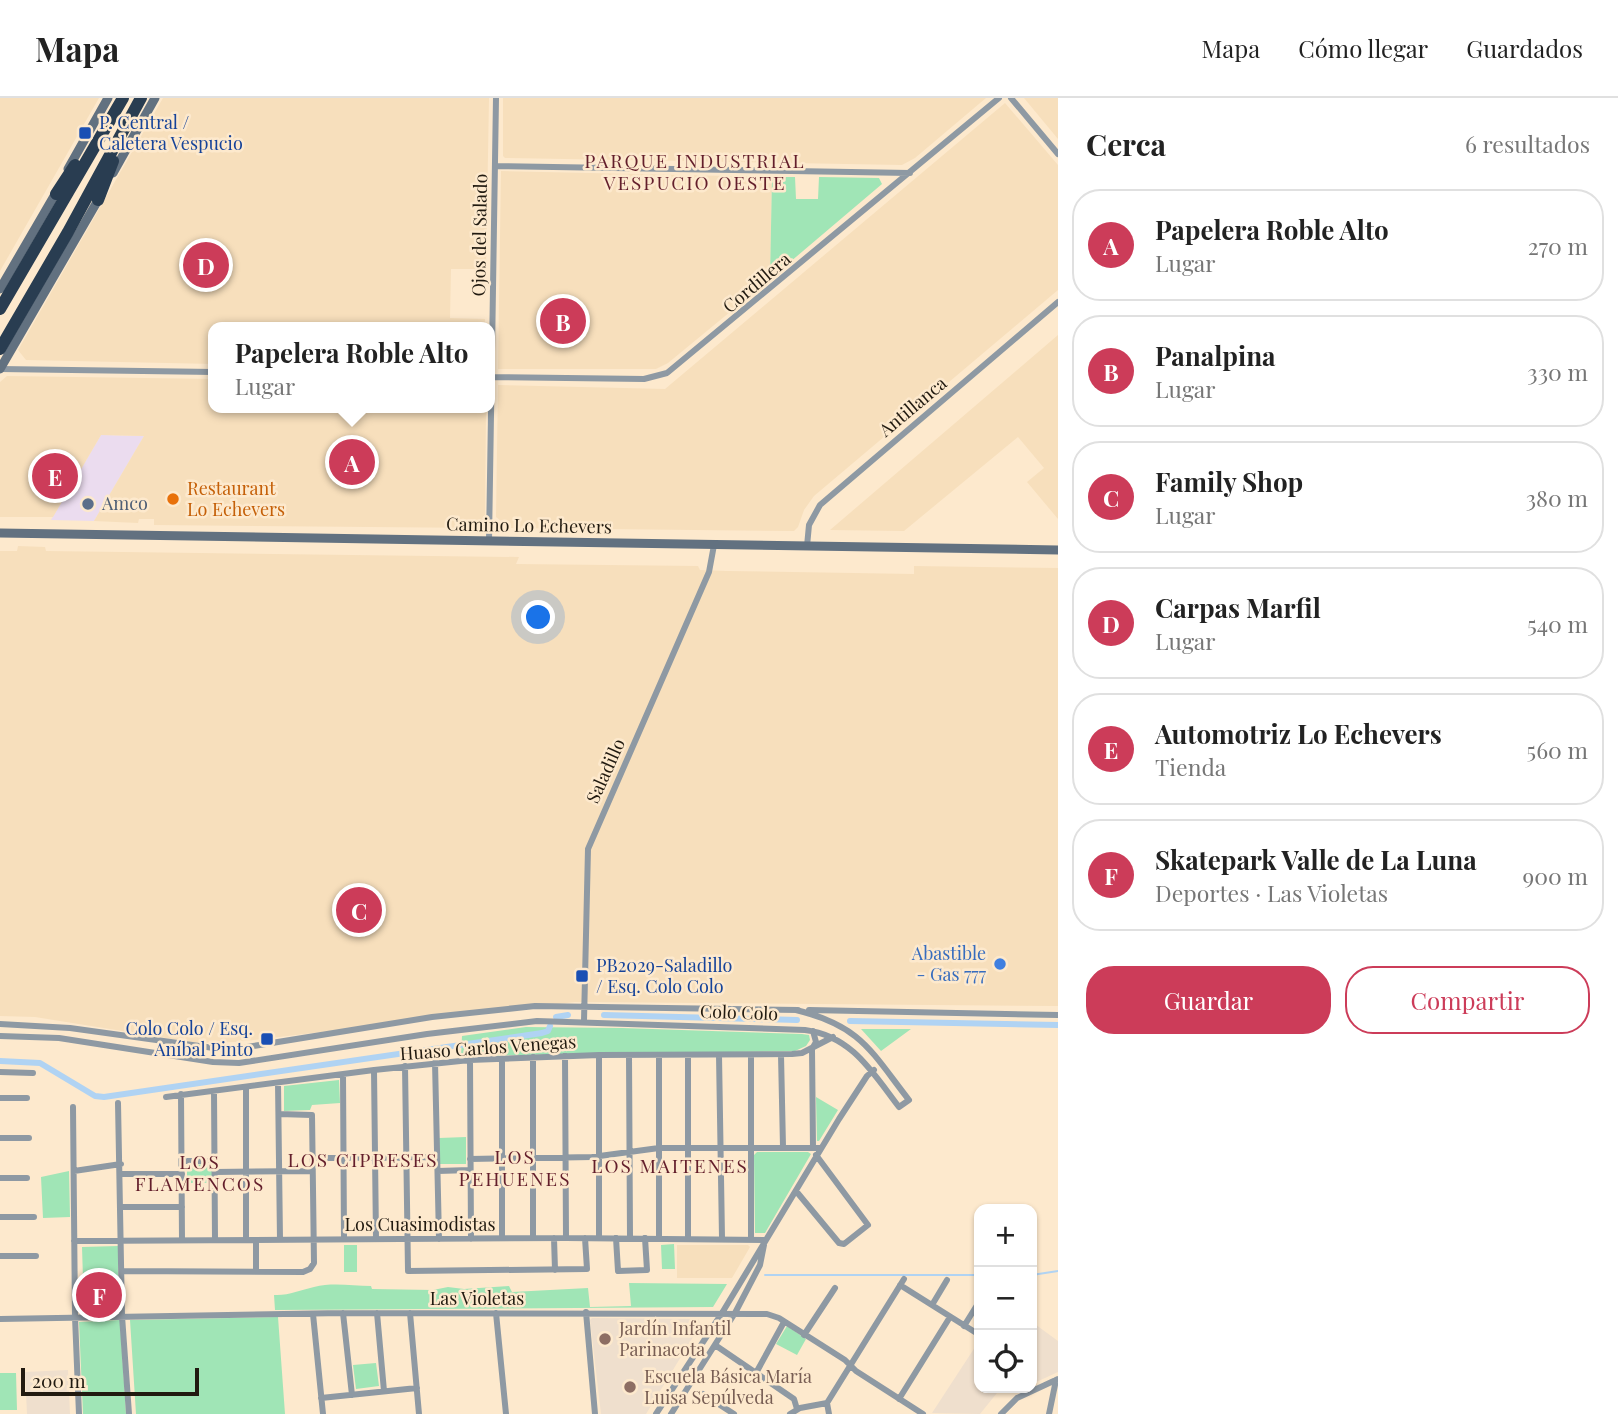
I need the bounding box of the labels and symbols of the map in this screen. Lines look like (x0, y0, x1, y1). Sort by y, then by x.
place label: P. Central / Caletera Vespucio (99, 110, 243, 155)
marker: P. Central / Caletera Vespucio (77, 125, 93, 141)
district label: PARQUE INDUSTRIAL VESPUCIO OESTE (584, 147, 806, 195)
street label: Ojos del Salado (466, 173, 492, 297)
pin: D (183, 239, 229, 291)
street label: Cordillera (717, 247, 795, 318)
pin: B (540, 295, 586, 347)
street label: Antillanca (873, 371, 951, 442)
pin: A (329, 436, 375, 488)
pin: E (32, 450, 78, 502)
place label: Restaurant Lo Echevers (187, 476, 285, 521)
place label: Amco (101, 491, 148, 515)
marker: Restaurant Lo Echevers (165, 491, 181, 507)
marker: Amco (80, 496, 96, 512)
street label: Camino Lo Echevers (446, 512, 612, 538)
your location (521, 600, 555, 634)
street label: Saladillo (580, 734, 630, 807)
pin: C (336, 884, 382, 936)
place label: Abastible - Gas 777 (911, 941, 987, 986)
place label: PB2029-Saladillo / Esq. Colo Colo (596, 953, 733, 998)
marker: Abastible - Gas 777 (992, 956, 1008, 972)
marker: PB2029-Saladillo / Esq. Colo Colo (574, 968, 590, 984)
street label: Colo Colo (699, 999, 779, 1025)
place label: Colo Colo / Esq. Aníbal Pinto (125, 1016, 253, 1061)
street label: Huaso Carlos Venegas (399, 1029, 577, 1065)
marker: Colo Colo / Esq. Aníbal Pinto (259, 1031, 275, 1047)
district label: LOS PEHUENES (459, 1143, 571, 1191)
district label: LOS CIPRESES (288, 1146, 438, 1172)
district label: LOS FLAMENCOS (135, 1148, 265, 1196)
district label: LOS MAITENES (591, 1152, 749, 1178)
street label: Los Cuasimodistas (344, 1212, 496, 1236)
pin: F (76, 1269, 122, 1321)
street label: Las Violetas (430, 1286, 524, 1310)
place label: Jardín Infantil Parinacota (618, 1316, 731, 1361)
marker: Jardín Infantil Parinacota (597, 1331, 613, 1347)
place label: Escuela Básica María Luisa Sepúlveda (644, 1364, 812, 1409)
scale bar (21, 1365, 200, 1397)
marker: Escuela Básica María Luisa Sepúlveda (622, 1379, 638, 1395)

